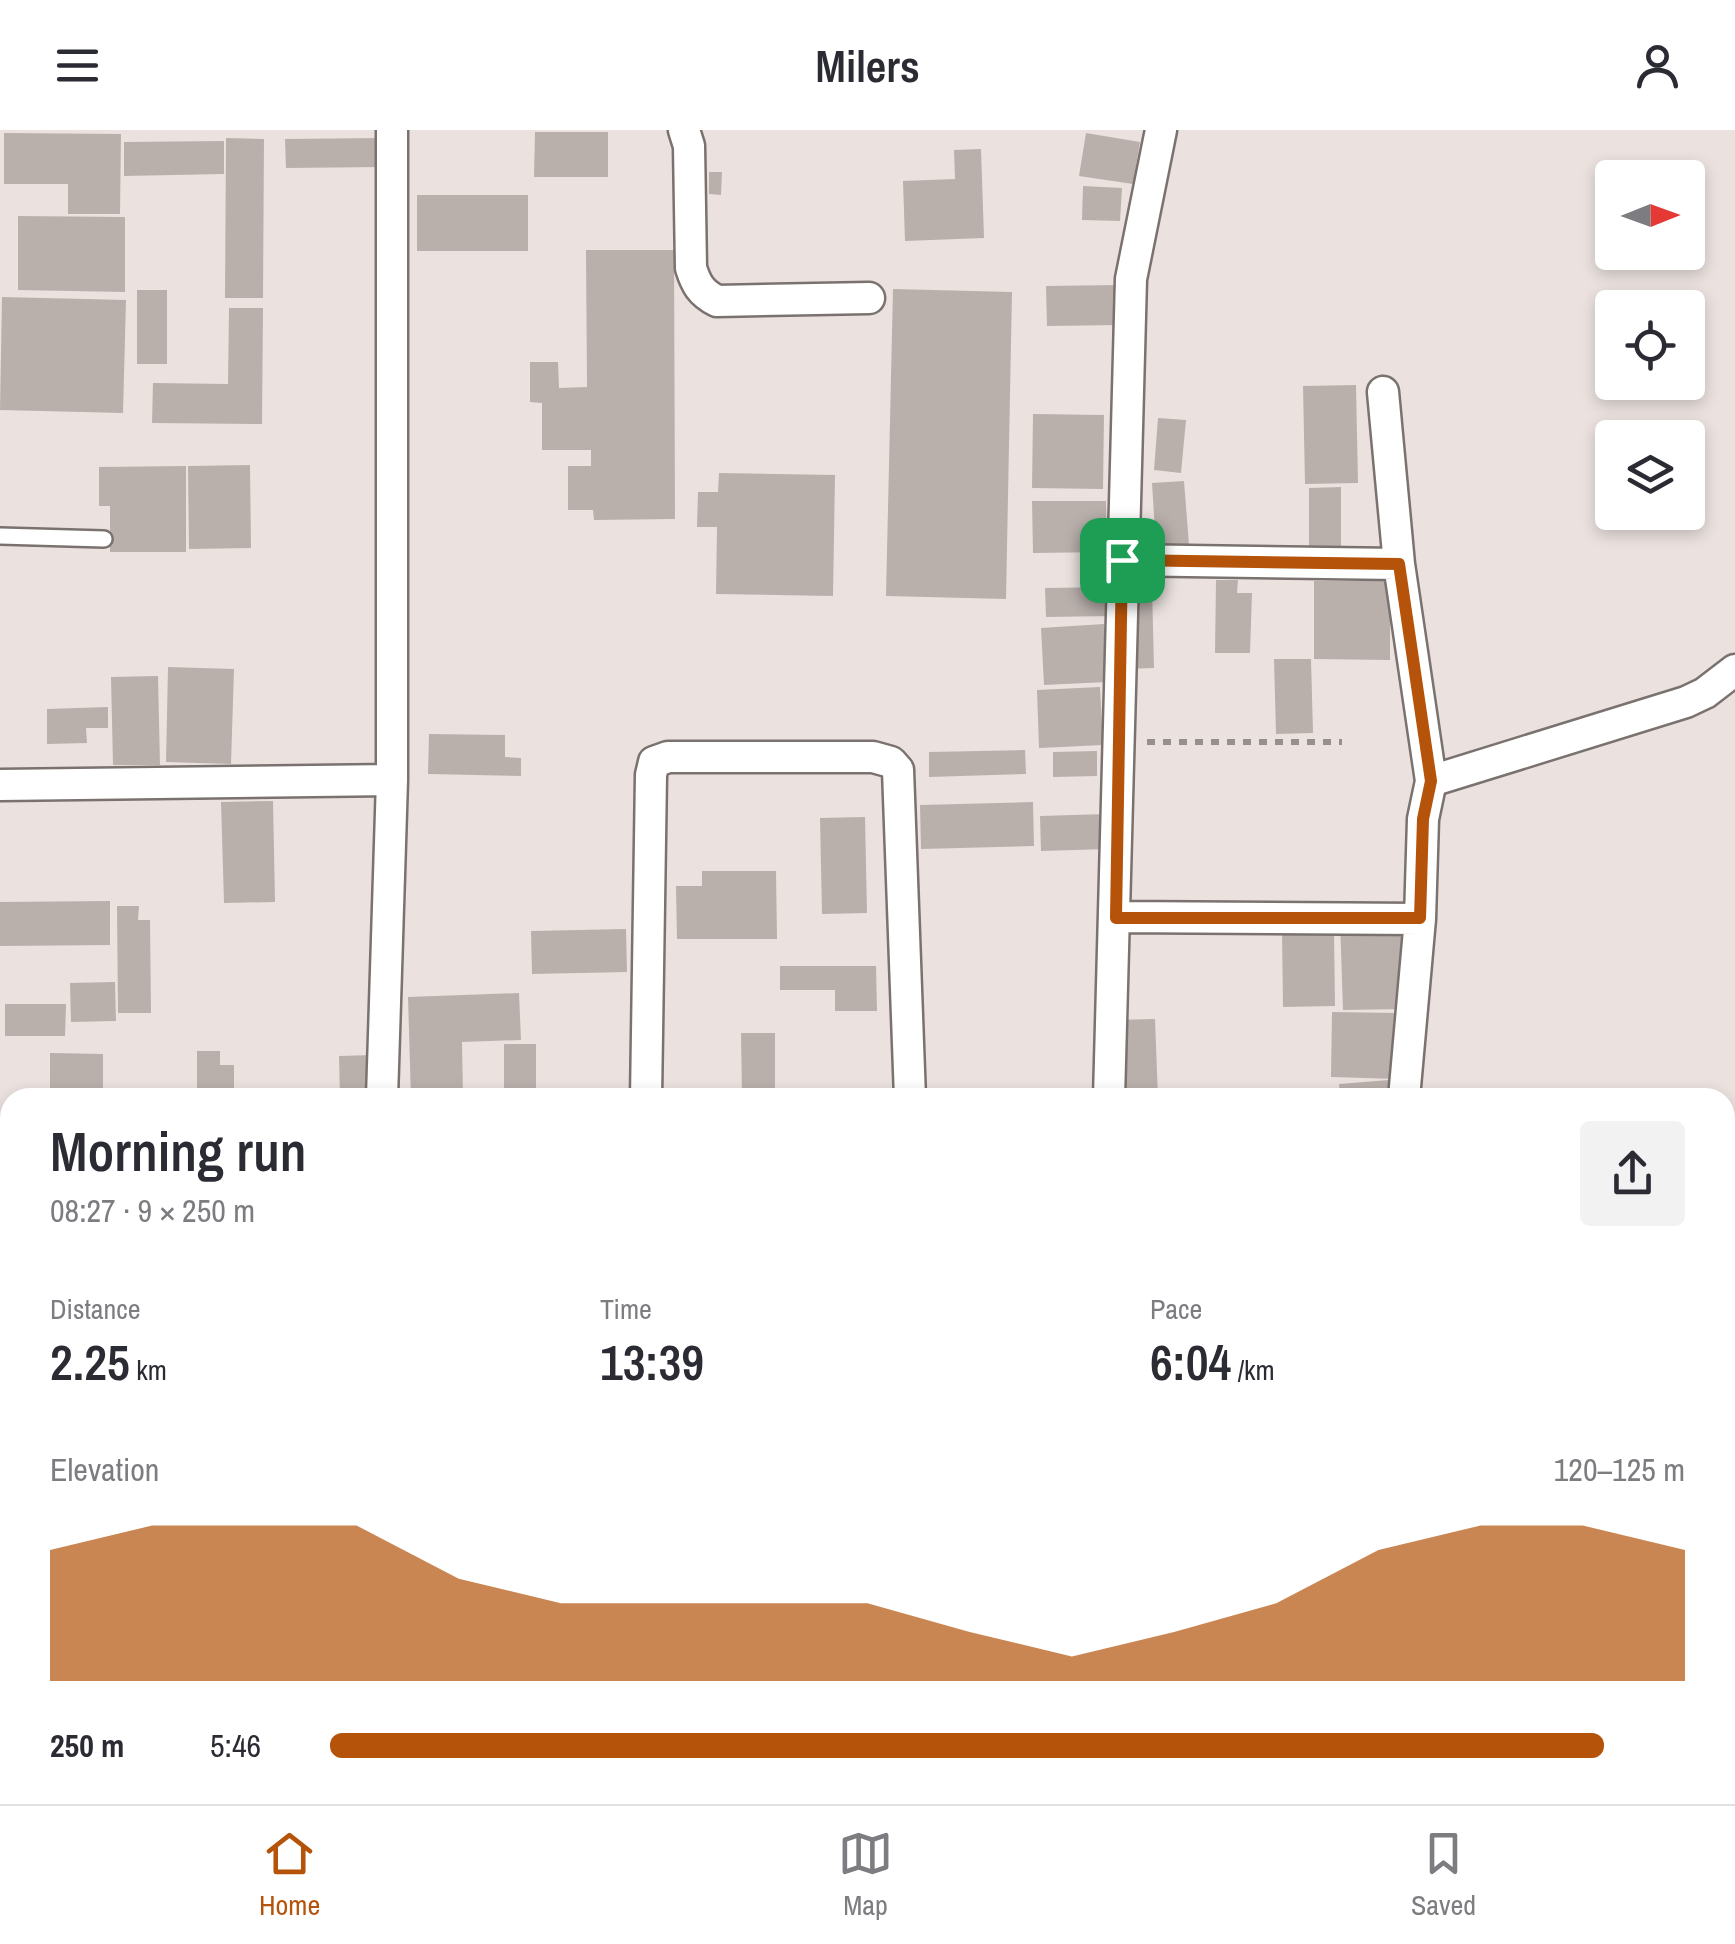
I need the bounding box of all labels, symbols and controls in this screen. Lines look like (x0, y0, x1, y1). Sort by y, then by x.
text: Milers (815, 35, 920, 96)
icon: menu (50, 38, 105, 93)
icon: person (1630, 38, 1685, 93)
north arrow (1595, 160, 1705, 270)
map controls (1595, 160, 1705, 530)
button: locate (1595, 290, 1705, 400)
button: layers (1595, 420, 1705, 530)
pin (1080, 518, 1165, 603)
icon: arrive (1095, 533, 1150, 588)
text: Morning run (50, 1114, 306, 1188)
button: share (1580, 1121, 1685, 1226)
text: 08:27 · 9 × 250 m (50, 1189, 255, 1232)
text: Distance (50, 1290, 141, 1328)
text: Time (600, 1290, 652, 1328)
text: Pace (1150, 1290, 1202, 1328)
text: 2.25 (50, 1328, 130, 1396)
text: 13:39 (600, 1328, 704, 1396)
text: 6:04 (1150, 1328, 1231, 1396)
text: km (130, 1351, 167, 1389)
text: /km (1231, 1351, 1275, 1389)
text: Elevation (50, 1448, 159, 1491)
text: 120–125 m (1554, 1448, 1685, 1491)
text: 250 m (50, 1724, 124, 1767)
text: 5:46 (210, 1724, 261, 1767)
tab: Home (259, 1826, 320, 1924)
tab: Map (838, 1826, 893, 1924)
tab: Saved (1411, 1826, 1476, 1924)

